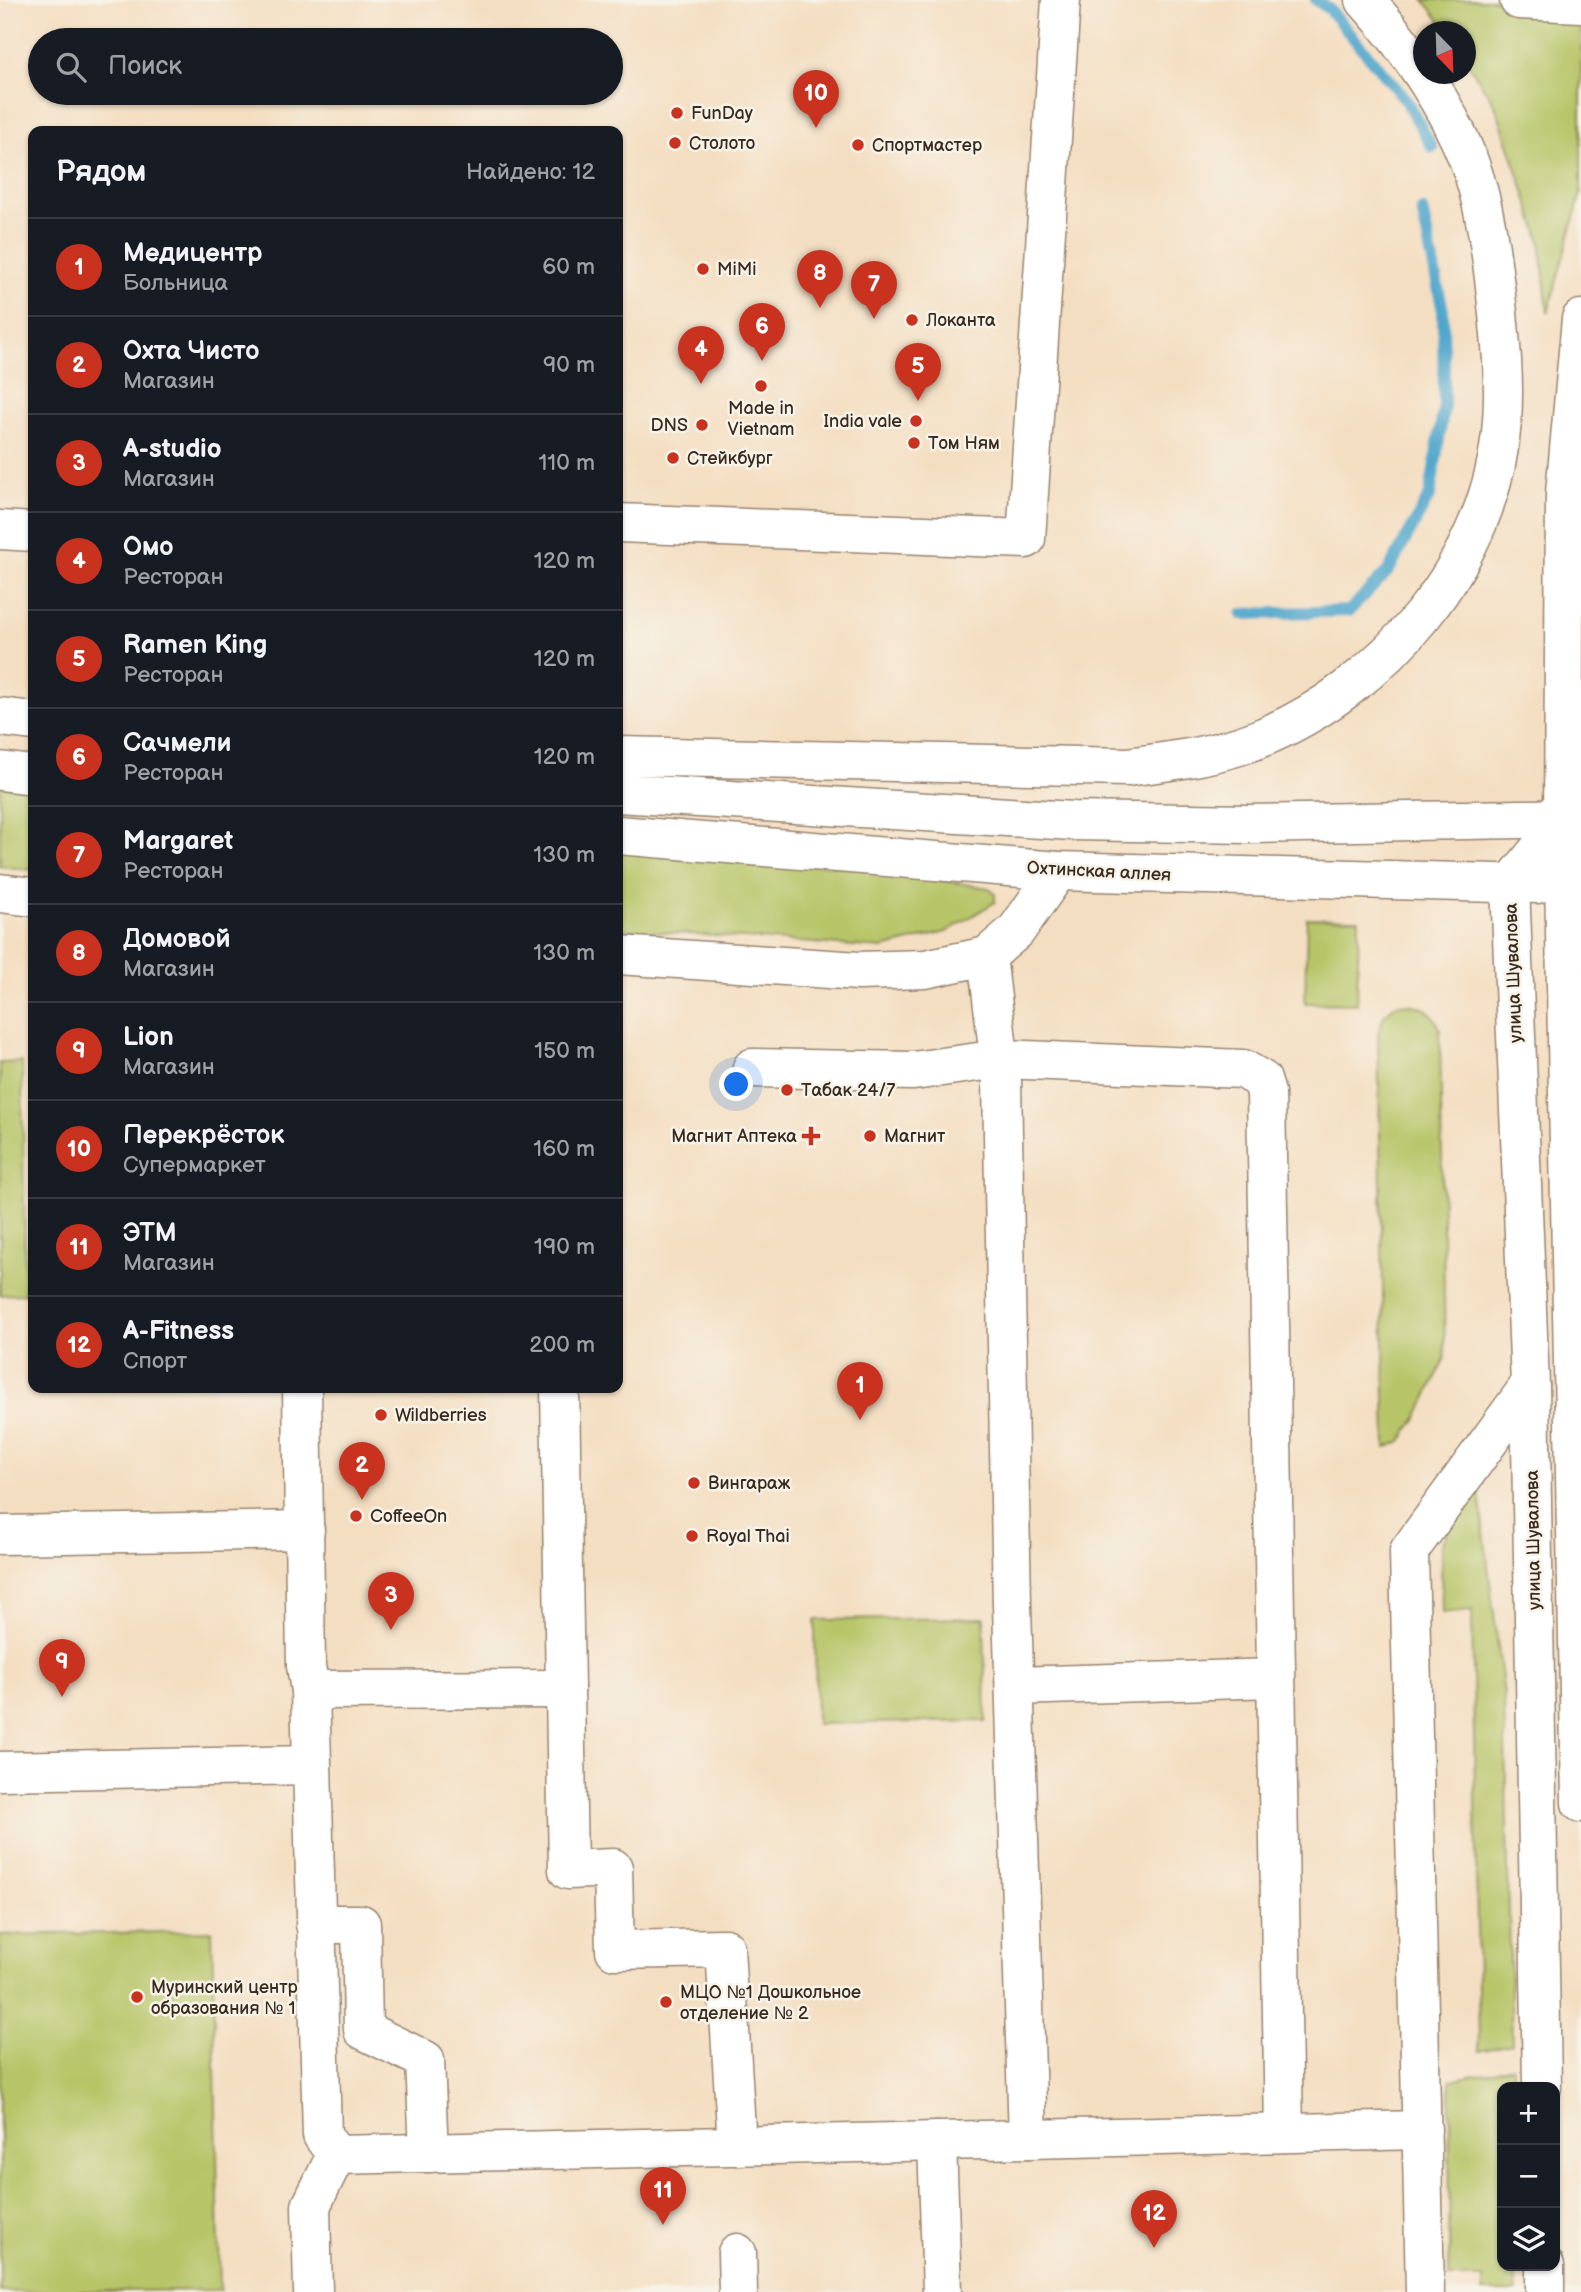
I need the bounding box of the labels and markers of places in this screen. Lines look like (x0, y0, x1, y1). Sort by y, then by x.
pin: 10 (793, 70, 839, 128)
place label: FunDay (691, 103, 754, 124)
marker: FunDay (669, 105, 685, 121)
place label: Столото (689, 133, 755, 154)
marker: Столото (667, 135, 683, 151)
place label: Спортмастер (872, 135, 982, 156)
marker: Спортмастер (850, 137, 866, 153)
pin: 8 (797, 250, 843, 308)
place label: MiMi (717, 259, 757, 280)
marker: MiMi (695, 261, 711, 277)
pin: 7 (851, 261, 897, 319)
pin: 6 (739, 303, 785, 361)
place label: Локанта (925, 310, 996, 331)
marker: Локанта (904, 312, 920, 328)
pin: 4 (678, 326, 724, 384)
pin: 5 (895, 343, 941, 401)
marker: Made in Vietnam (753, 378, 769, 394)
place label: Made in Vietnam (728, 398, 794, 440)
place label: India vale (824, 411, 902, 432)
marker: India vale (908, 413, 924, 429)
place label: DNS (650, 415, 688, 436)
marker: DNS (694, 417, 710, 433)
place label: Том Ням (928, 433, 1000, 454)
marker: Том Ням (906, 435, 922, 451)
place label: Стейкбург (687, 448, 773, 469)
marker: Стейкбург (665, 450, 681, 466)
place label: Табак 24/7 (801, 1080, 895, 1101)
marker: Табак 24/7 (779, 1082, 795, 1098)
place label: Магнит Аптека (671, 1126, 797, 1147)
place label: Магнит (884, 1126, 946, 1147)
marker: Магнит Аптека (803, 1128, 819, 1144)
marker: Магнит (862, 1128, 878, 1144)
pin: 1 (837, 1362, 883, 1420)
place label: Wildberries (395, 1405, 487, 1426)
marker: Wildberries (373, 1407, 389, 1423)
pin: 2 (339, 1442, 385, 1500)
place label: Вингараж (708, 1473, 791, 1494)
marker: Вингараж (686, 1475, 702, 1491)
place label: CoffeeOn (370, 1506, 447, 1527)
marker: CoffeeOn (348, 1508, 364, 1524)
place label: Royal Thai (706, 1526, 790, 1547)
marker: Royal Thai (684, 1528, 700, 1544)
pin: 3 (368, 1572, 414, 1630)
pin: 9 (39, 1639, 85, 1697)
place label: Муринский центр образования № 1 (151, 1977, 298, 2019)
place label: МЦО №1 Дошкольное отделение № 2 (680, 1982, 861, 2024)
marker: Муринский центр образования № 1 (129, 1989, 145, 2005)
marker: МЦО №1 Дошкольное отделение № 2 (658, 1994, 674, 2010)
pin: 11 (640, 2167, 686, 2225)
pin: 12 (1131, 2190, 1177, 2248)

